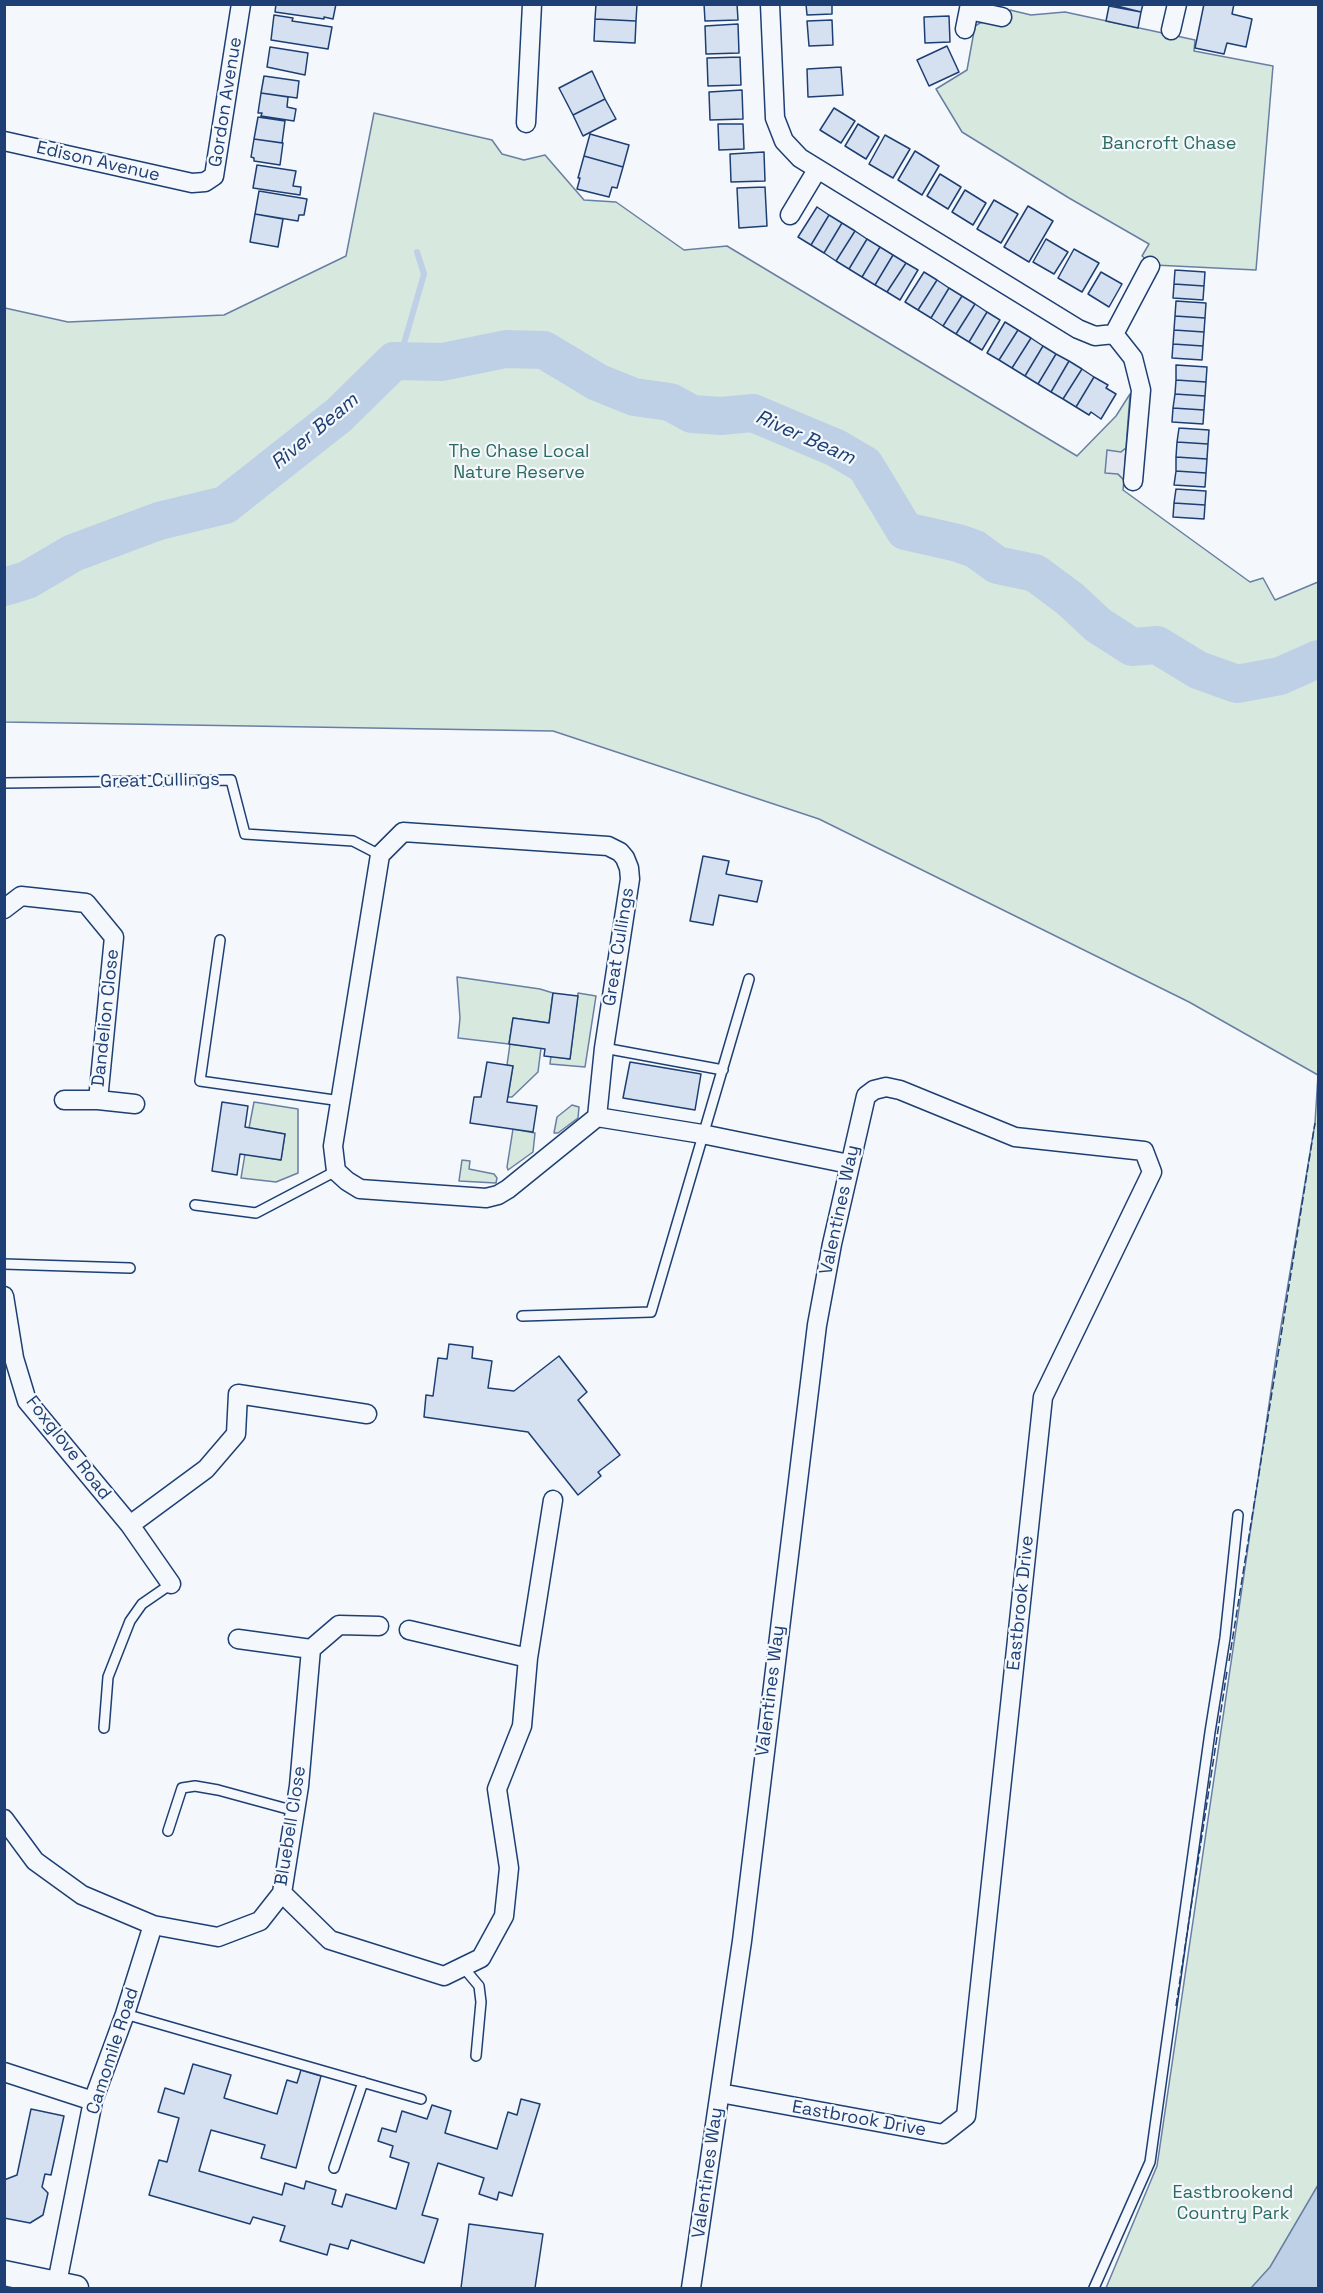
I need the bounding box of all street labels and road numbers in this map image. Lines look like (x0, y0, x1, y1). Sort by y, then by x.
street label: Gordon Avenue (205, 35, 247, 169)
street label: Edison Avenue (34, 137, 162, 187)
street label: Great Cullings (100, 769, 220, 793)
street label: Great Cullings (599, 886, 639, 1008)
street label: Dandelion Close (88, 948, 124, 1088)
street label: Valentines Way (816, 1143, 864, 1277)
street label: Foxglove Road (21, 1392, 115, 1504)
street label: Eastbrook Drive (1003, 1534, 1039, 1672)
street label: Valentines Way (752, 1624, 790, 1758)
street label: Bluebell Close (271, 1765, 311, 1887)
street label: Camomile Road (82, 1985, 144, 2117)
street label: Eastbrook Drive (790, 2097, 928, 2141)
street label: Valentines Way (688, 2106, 728, 2240)

